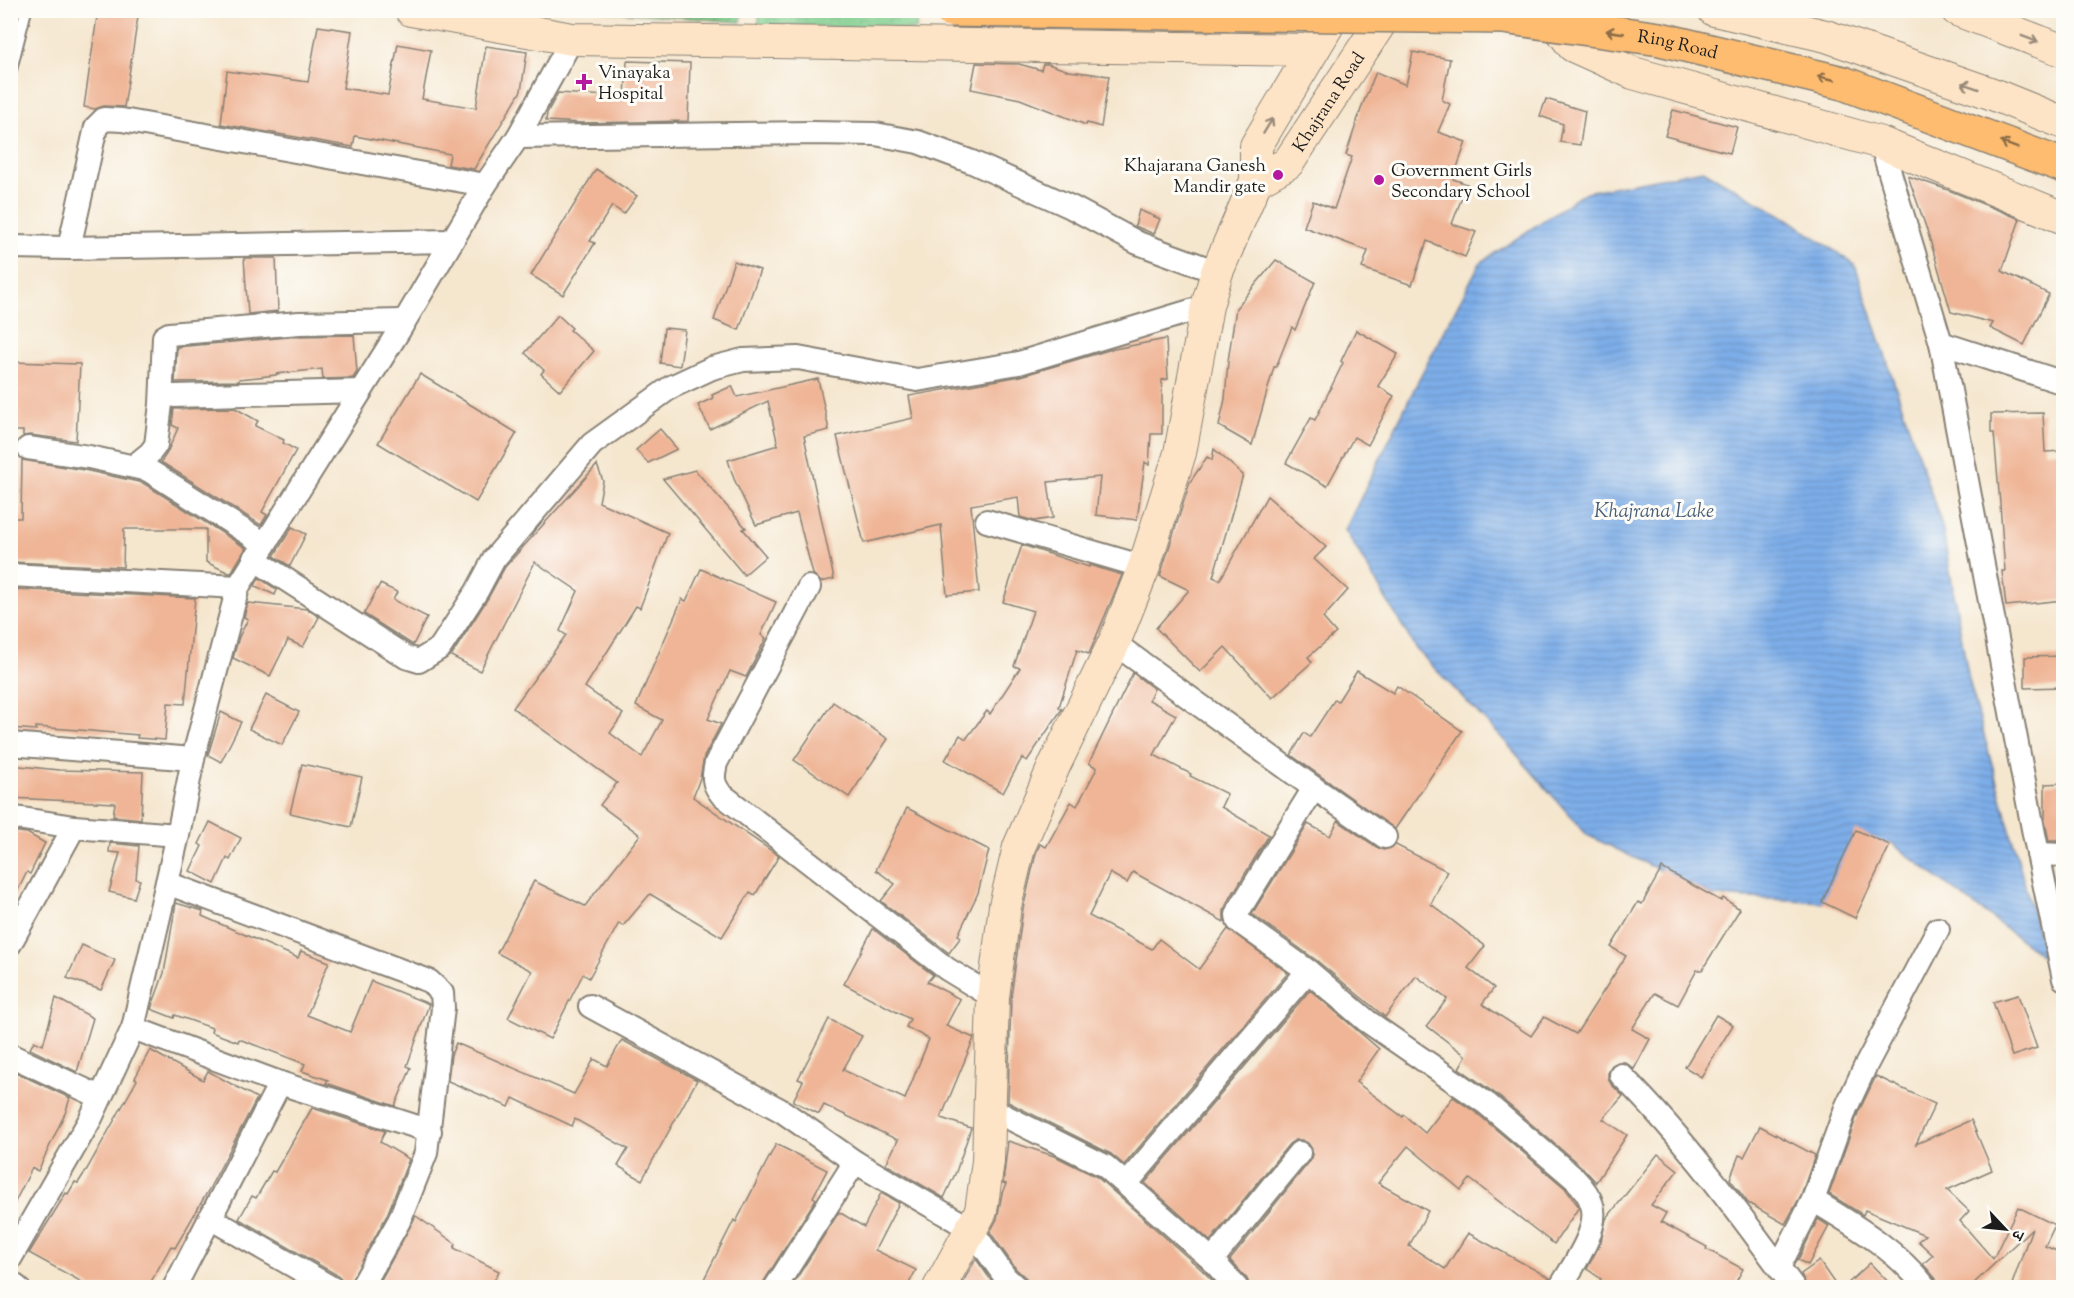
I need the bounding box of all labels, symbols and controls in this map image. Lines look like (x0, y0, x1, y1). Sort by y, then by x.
street label: Ring Road (1636, 25, 1720, 67)
one-way arrow (1605, 27, 1625, 38)
one-way arrow (2020, 34, 2039, 45)
street label: Khajrana Road (1287, 48, 1373, 158)
place label: Vinayaka Hospital (598, 61, 671, 108)
one-way arrow (1816, 72, 1835, 84)
marker: Vinayaka Hospital (575, 73, 593, 91)
one-way arrow (1961, 80, 1980, 91)
one-way arrow (1262, 118, 1274, 135)
one-way arrow (2000, 139, 2019, 150)
place label: Khajarana Ganesh Mandir gate (1124, 154, 1266, 201)
place label: Government Girls Secondary School (1391, 159, 1532, 206)
marker: Khajarana Ganesh Mandir gate (1271, 168, 1285, 182)
marker: Government Girls Secondary School (1372, 173, 1386, 187)
water label: Khajrana Lake (1594, 498, 1714, 527)
north arrow (1975, 1199, 2035, 1259)
text: उ (2003, 1225, 2029, 1245)

